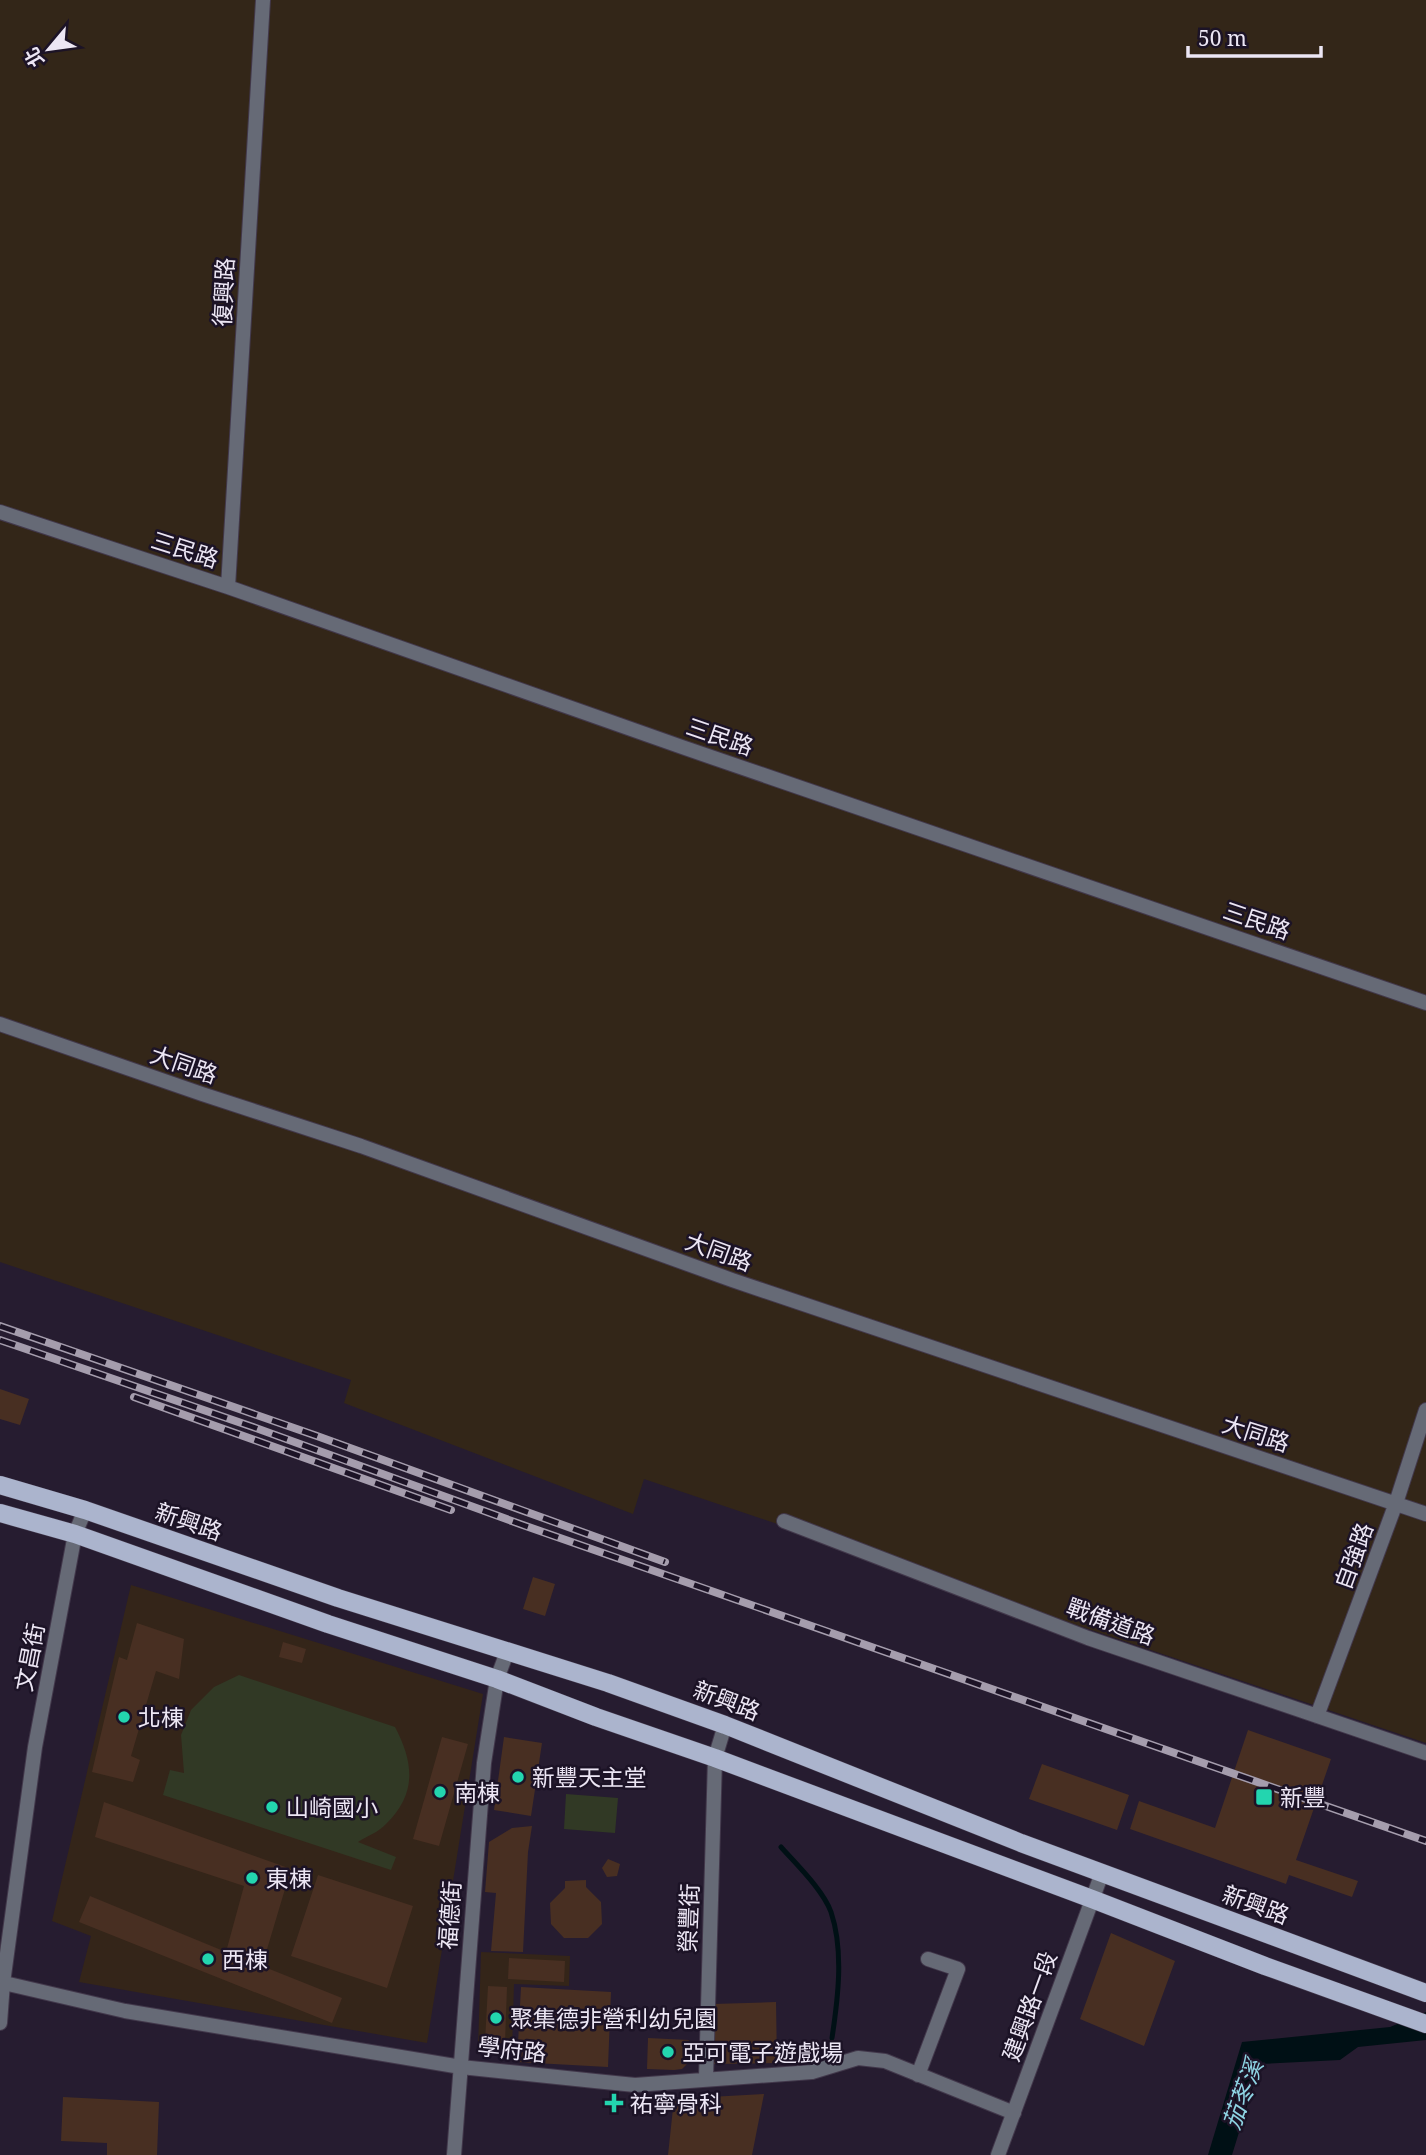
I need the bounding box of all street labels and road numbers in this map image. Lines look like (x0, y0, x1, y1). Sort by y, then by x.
street label: 復興路 (205, 257, 241, 327)
street label: 三民路 (147, 523, 223, 575)
street label: 三民路 (682, 710, 758, 762)
street label: 三民路 (1219, 894, 1295, 946)
street label: 大同路 (146, 1038, 222, 1090)
street label: 大同路 (681, 1224, 757, 1278)
street label: 大同路 (1218, 1407, 1294, 1459)
street label: 新興路 (151, 1495, 227, 1547)
street label: 自強路 (1326, 1518, 1380, 1594)
street label: 戰備道路 (1062, 1590, 1160, 1652)
street label: 文昌街 (7, 1620, 51, 1694)
street label: 新興路 (689, 1673, 765, 1727)
street label: 新興路 (1218, 1877, 1294, 1931)
street label: 福德街 (431, 1879, 467, 1951)
street label: 榮豐街 (671, 1883, 705, 1953)
street label: 建興路一段 (994, 1946, 1064, 2066)
street label: 學府路 (476, 2029, 548, 2069)

